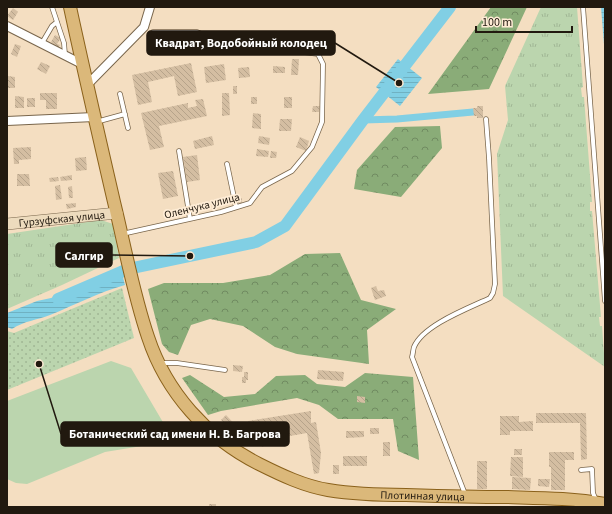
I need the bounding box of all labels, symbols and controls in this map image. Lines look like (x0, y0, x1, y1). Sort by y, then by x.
scale bar (476, 8, 572, 34)
text: 100 m (482, 14, 512, 31)
callout: Квадрат, Водобойный колодец (147, 31, 335, 55)
text: Квадрат, Водобойный колодец (155, 35, 327, 52)
street label: Оленчука улица (163, 189, 241, 223)
street label: Гурзуфская улица (18, 207, 106, 230)
callout: Салгир (56, 243, 112, 267)
text: Салгир (64, 248, 104, 265)
callout: Ботанический сад имени Н. В. Багрова (61, 422, 289, 446)
text: Ботанический сад имени Н. В. Багрова (69, 426, 281, 443)
street label: Плотинная улица (380, 487, 465, 504)

